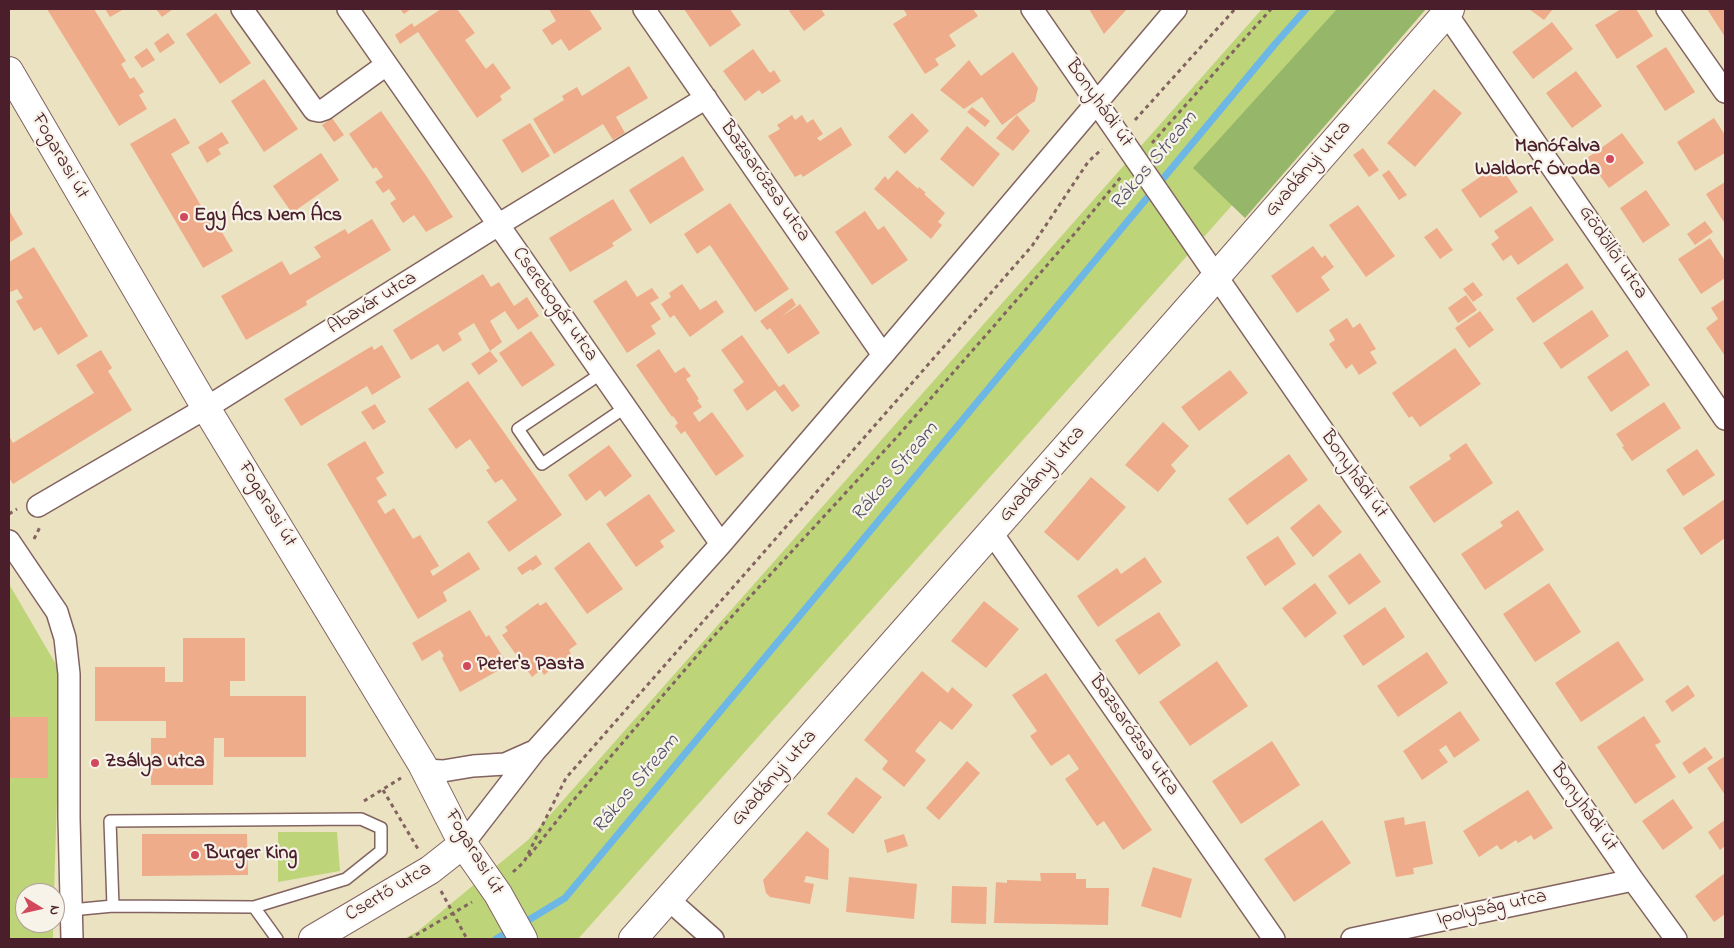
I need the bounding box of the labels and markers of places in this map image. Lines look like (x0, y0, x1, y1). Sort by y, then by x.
place label: Manófalva Waldorf Óvoda (1475, 136, 1600, 183)
marker: Manófalva Waldorf Óvoda (1604, 153, 1616, 165)
place label: Egy Ács Nem Ács (194, 205, 342, 229)
marker: Egy Ács Nem Ács (178, 211, 190, 223)
place label: Peter's Pasta (477, 654, 584, 678)
marker: Peter's Pasta (461, 660, 473, 672)
place label: Zsálya utca (105, 751, 205, 775)
marker: Zsálya utca (89, 757, 101, 769)
place label: Burger King (205, 843, 297, 867)
marker: Burger King (189, 849, 201, 861)

